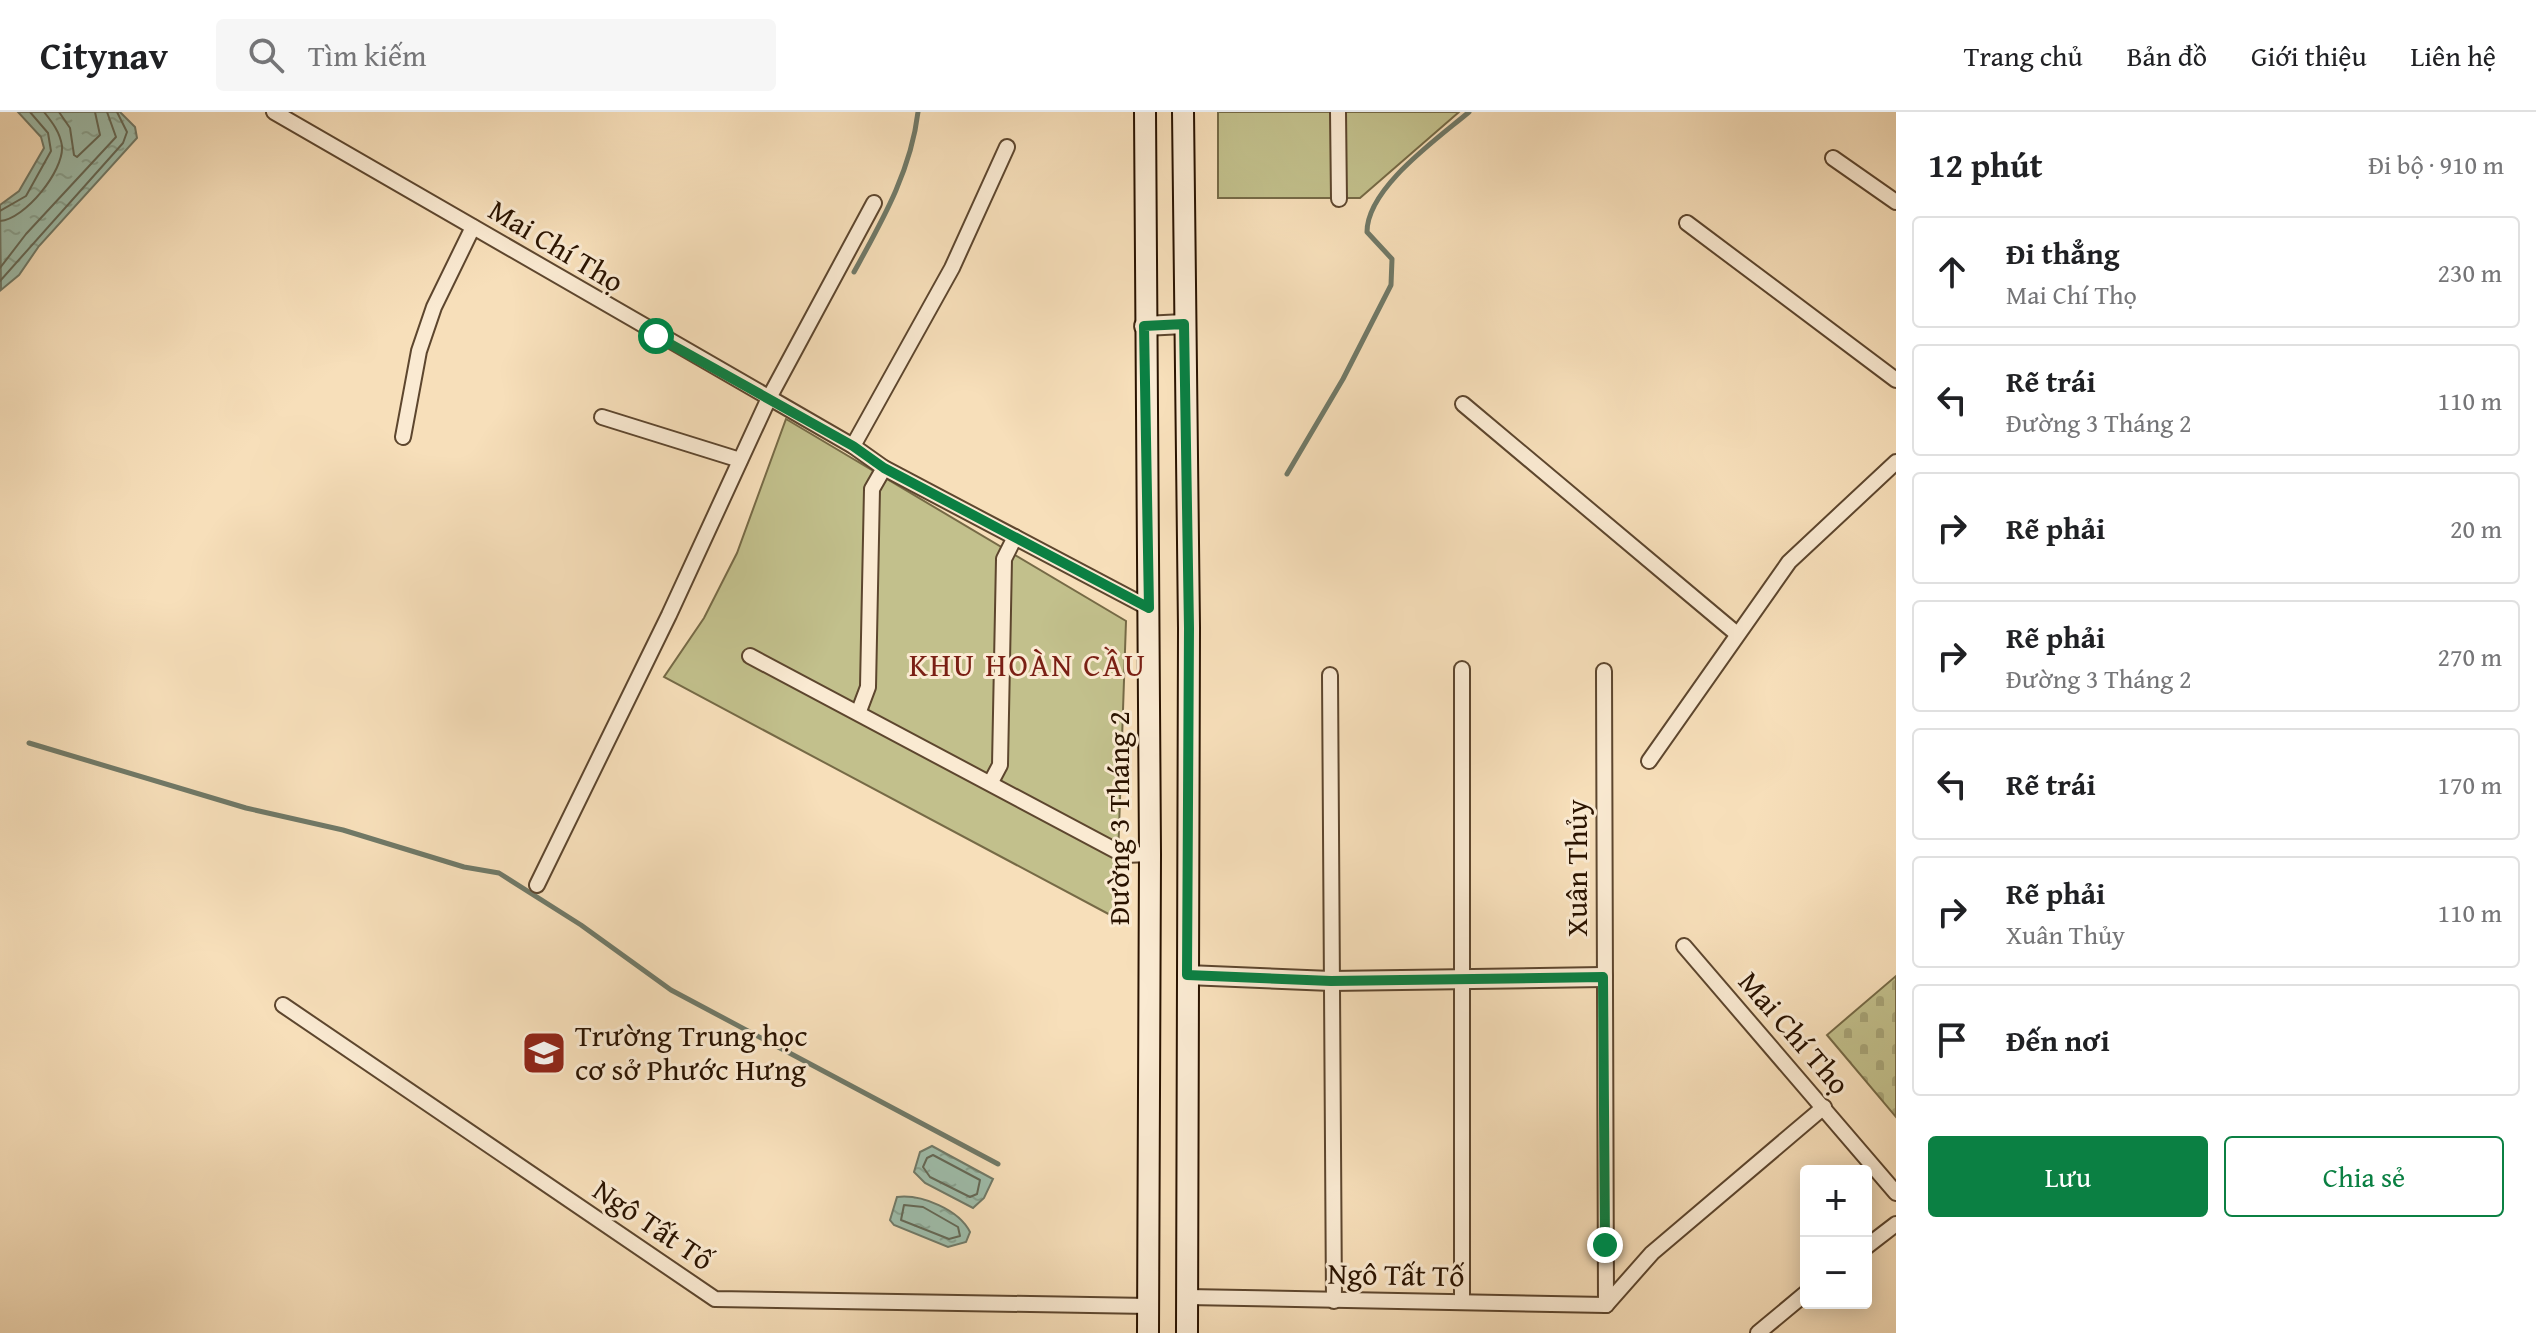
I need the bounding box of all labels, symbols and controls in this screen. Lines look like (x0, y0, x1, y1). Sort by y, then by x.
search box (216, 19, 776, 91)
text: Citynav (40, 27, 168, 83)
icon: search (244, 33, 288, 77)
text: Tìm kiếm (308, 33, 427, 77)
text: Trang chủ (1964, 35, 2083, 76)
text: Bản đồ (2127, 35, 2207, 76)
text: Giới thiệu (2251, 35, 2367, 76)
text: Liên hệ (2411, 35, 2496, 76)
text: 12 phút (1928, 140, 2043, 189)
text: Đi bộ · 910 m (2368, 145, 2504, 184)
street label: Mai Chí Thọ (480, 187, 633, 303)
text: Đi thẳng (2006, 231, 2119, 275)
icon: ahead (1930, 250, 1974, 294)
text: 230 m (2437, 253, 2502, 292)
text: Mai Chí Thọ (2006, 275, 2137, 314)
route start (638, 318, 674, 354)
text: Rẽ trái (2006, 359, 2096, 403)
icon: left (1930, 378, 1974, 422)
text: 110 m (2437, 381, 2502, 420)
text: Đường 3 Tháng 2 (2006, 403, 2191, 442)
icon: right (1930, 506, 1974, 550)
text: Rẽ phải (2006, 506, 2105, 550)
text: 20 m (2450, 509, 2502, 548)
text: Rẽ phải (2006, 615, 2105, 659)
icon: right (1930, 634, 1974, 678)
text: 270 m (2437, 637, 2502, 676)
district label: KHU HOÀN CẦU (909, 641, 1147, 688)
text: Đường 3 Tháng 2 (2006, 659, 2191, 698)
street label: Đường 3 Tháng 2 (1096, 711, 1140, 925)
icon: left (1930, 762, 1974, 806)
text: Rẽ trái (2006, 762, 2096, 806)
text: 170 m (2437, 765, 2502, 804)
street label: Xuân Thủy (1554, 799, 1598, 937)
text: Rẽ phải (2006, 871, 2105, 915)
icon: right (1930, 890, 1974, 934)
text: 110 m (2437, 893, 2502, 932)
text: Xuân Thủy (2006, 915, 2125, 954)
street label: Mai Chí Thọ (1729, 961, 1861, 1104)
place label: Trường Trung học cơ sở Phước Hưng (575, 1013, 807, 1091)
icon: arrive (1930, 1018, 1974, 1062)
text: Đến nơi (2006, 1018, 2110, 1062)
school or university icon: Trường Trung học cơ sở Phước Hưng (520, 1029, 568, 1077)
button: Lưu (1928, 1136, 2208, 1217)
button: Chia sẻ (2224, 1136, 2504, 1217)
map controls (1800, 1165, 1872, 1309)
button: + (1800, 1165, 1872, 1237)
street label: Ngô Tất Tố (585, 1168, 723, 1281)
route end (1587, 1227, 1623, 1263)
button: − (1800, 1237, 1872, 1309)
street label: Ngô Tất Tố (1327, 1251, 1465, 1297)

